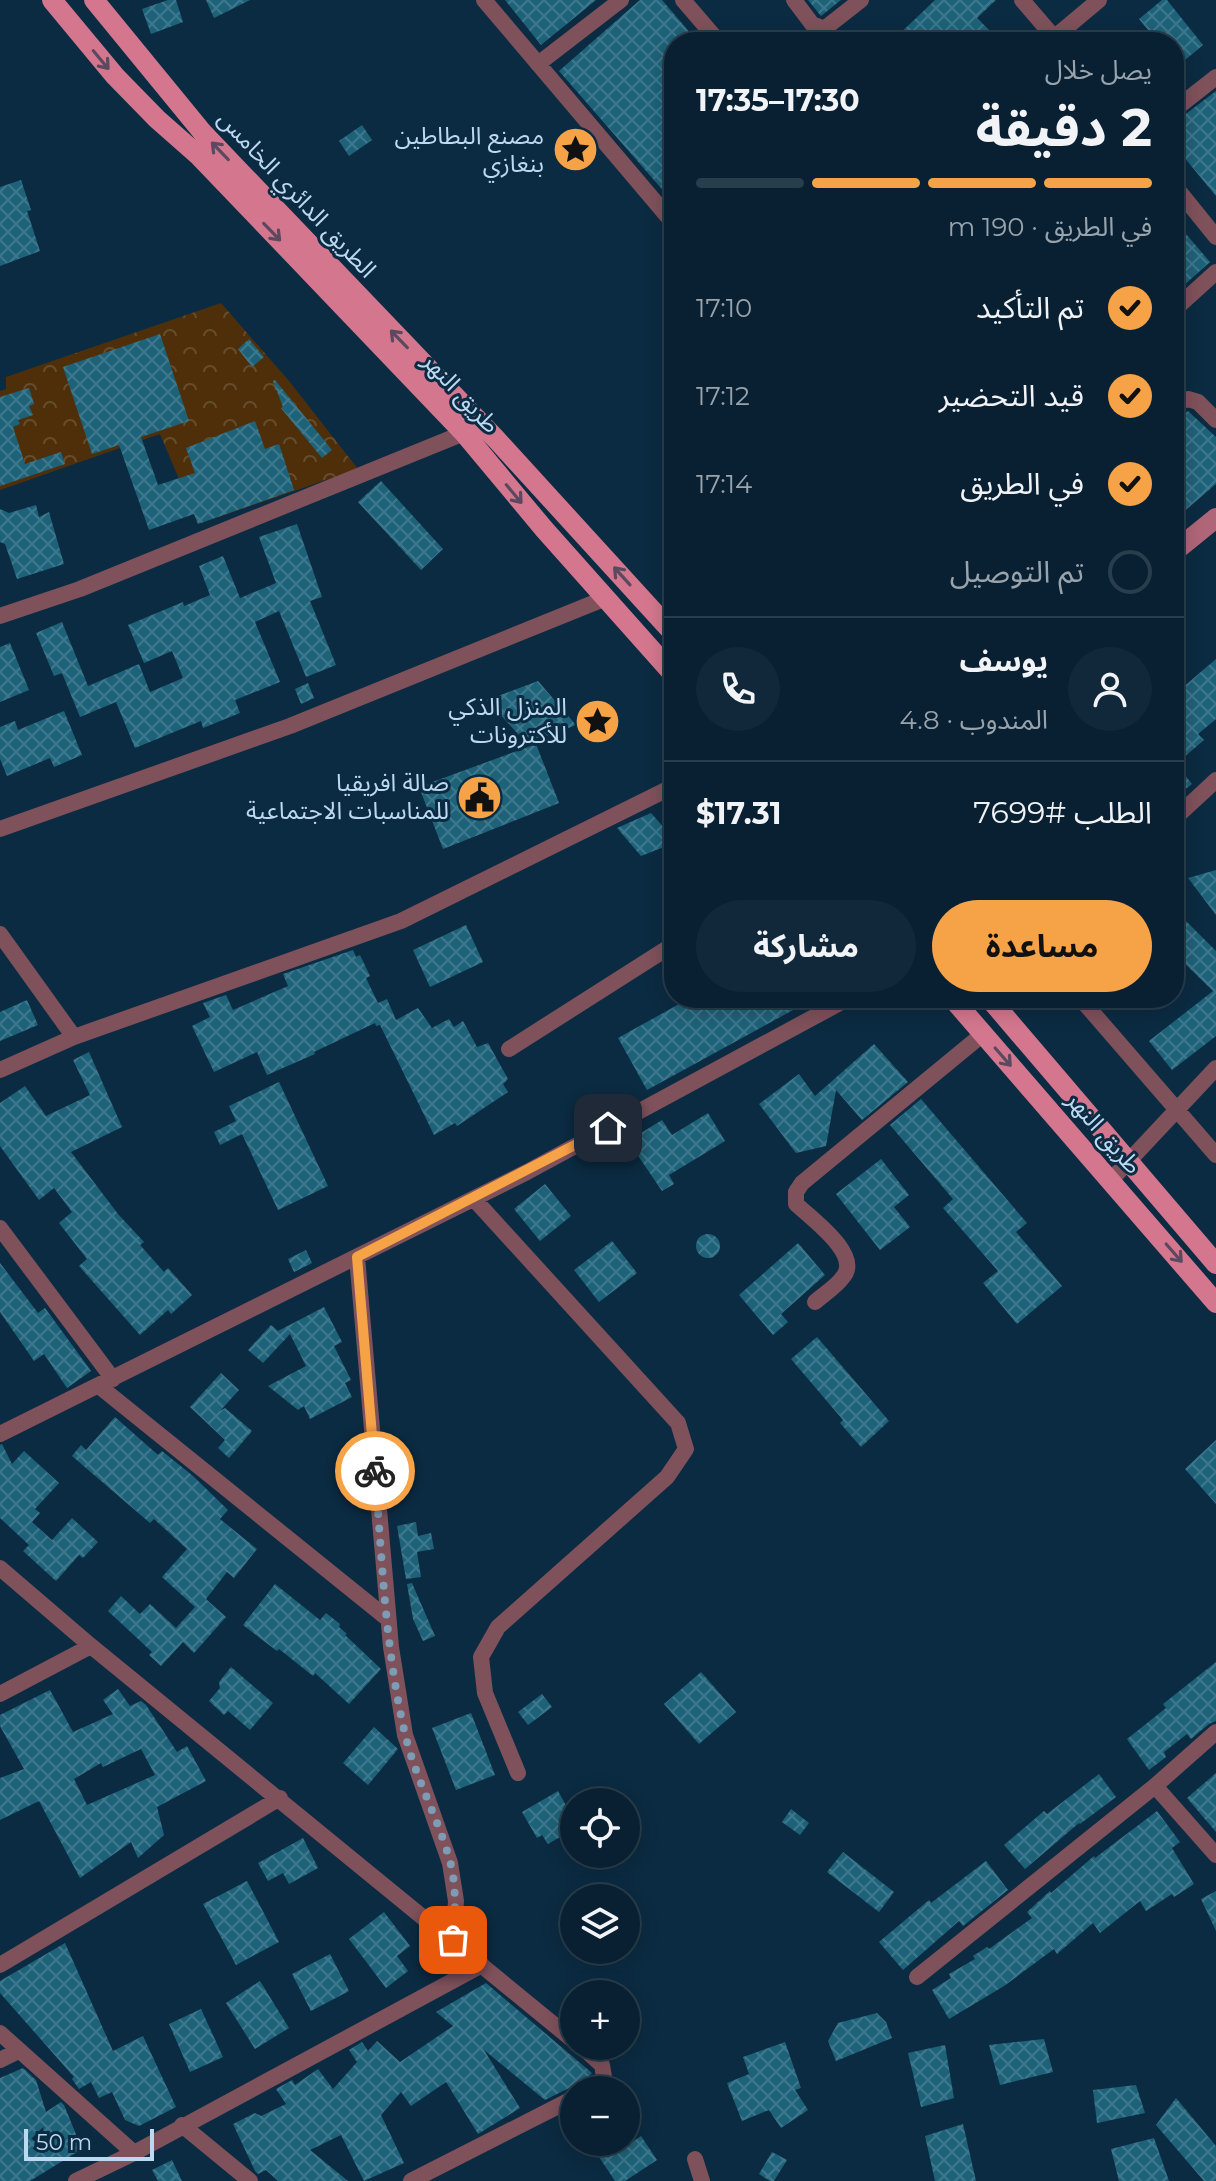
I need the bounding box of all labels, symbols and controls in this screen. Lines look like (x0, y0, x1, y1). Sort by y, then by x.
one-way arrow (93, 49, 110, 70)
text: يصل خلال (1045, 54, 1152, 86)
text: 17:30–17:35 (696, 82, 860, 119)
text: 2 دقيقة (976, 96, 1152, 159)
street label: الطريق الدائري الخامس (209, 104, 383, 287)
place label: مصنع البطاطين بنغازي (394, 121, 544, 183)
place icon: مصنع البطاطين بنغازي (551, 126, 599, 174)
one-way arrow (211, 141, 230, 161)
text: في الطريق · 190 m (948, 211, 1152, 243)
one-way arrow (263, 222, 282, 242)
icon: check (1108, 286, 1152, 330)
text: تم التأكيد (976, 289, 1084, 326)
text: 17:10 (696, 292, 752, 324)
one-way arrow (390, 329, 409, 349)
street label: طريق النهر (415, 346, 506, 440)
icon: check (1108, 374, 1152, 418)
text: قيد التحضير (939, 377, 1084, 414)
text: 17:12 (696, 380, 750, 412)
icon: check (1108, 462, 1152, 506)
text: في الطريق (960, 465, 1084, 502)
text: 17:14 (696, 468, 752, 500)
one-way arrow (505, 483, 523, 503)
text: تم التوصيل (950, 553, 1084, 590)
one-way arrow (613, 566, 631, 586)
text: يوسف (960, 642, 1048, 679)
button: phone (696, 647, 780, 731)
button: person (1068, 647, 1152, 731)
place label: المنزل الذكي للأكترونات (448, 692, 567, 749)
place icon: المنزل الذكي للأكترونات (574, 697, 622, 745)
text: المندوب · 4.8 (900, 704, 1048, 736)
place label: صالة افريقيا للمناسبات الاجتماعية (246, 768, 449, 825)
public building icon: صالة افريقيا للمناسبات الاجتماعية (456, 773, 504, 821)
text: الطلب #7699 (973, 794, 1152, 831)
text: $17.31 (696, 795, 781, 832)
button: مشاركة (696, 900, 916, 992)
button: مساعدة (932, 900, 1152, 992)
one-way arrow (993, 1047, 1011, 1067)
street label: طريق النهر (1059, 1085, 1148, 1180)
pin (574, 1094, 642, 1162)
icon: home (586, 1106, 630, 1150)
one-way arrow (1164, 1242, 1182, 1263)
courier (335, 1431, 415, 1511)
icon: bike (353, 1449, 397, 1493)
map controls (560, 1788, 640, 2156)
button: locate (560, 1788, 640, 1868)
button: layers (560, 1884, 640, 1964)
pin (419, 1906, 487, 1974)
icon: bag (431, 1918, 475, 1962)
button: + (560, 1980, 640, 2060)
button: − (560, 2076, 640, 2156)
scale bar (24, 2125, 154, 2161)
text: 50 m (36, 2129, 92, 2156)

